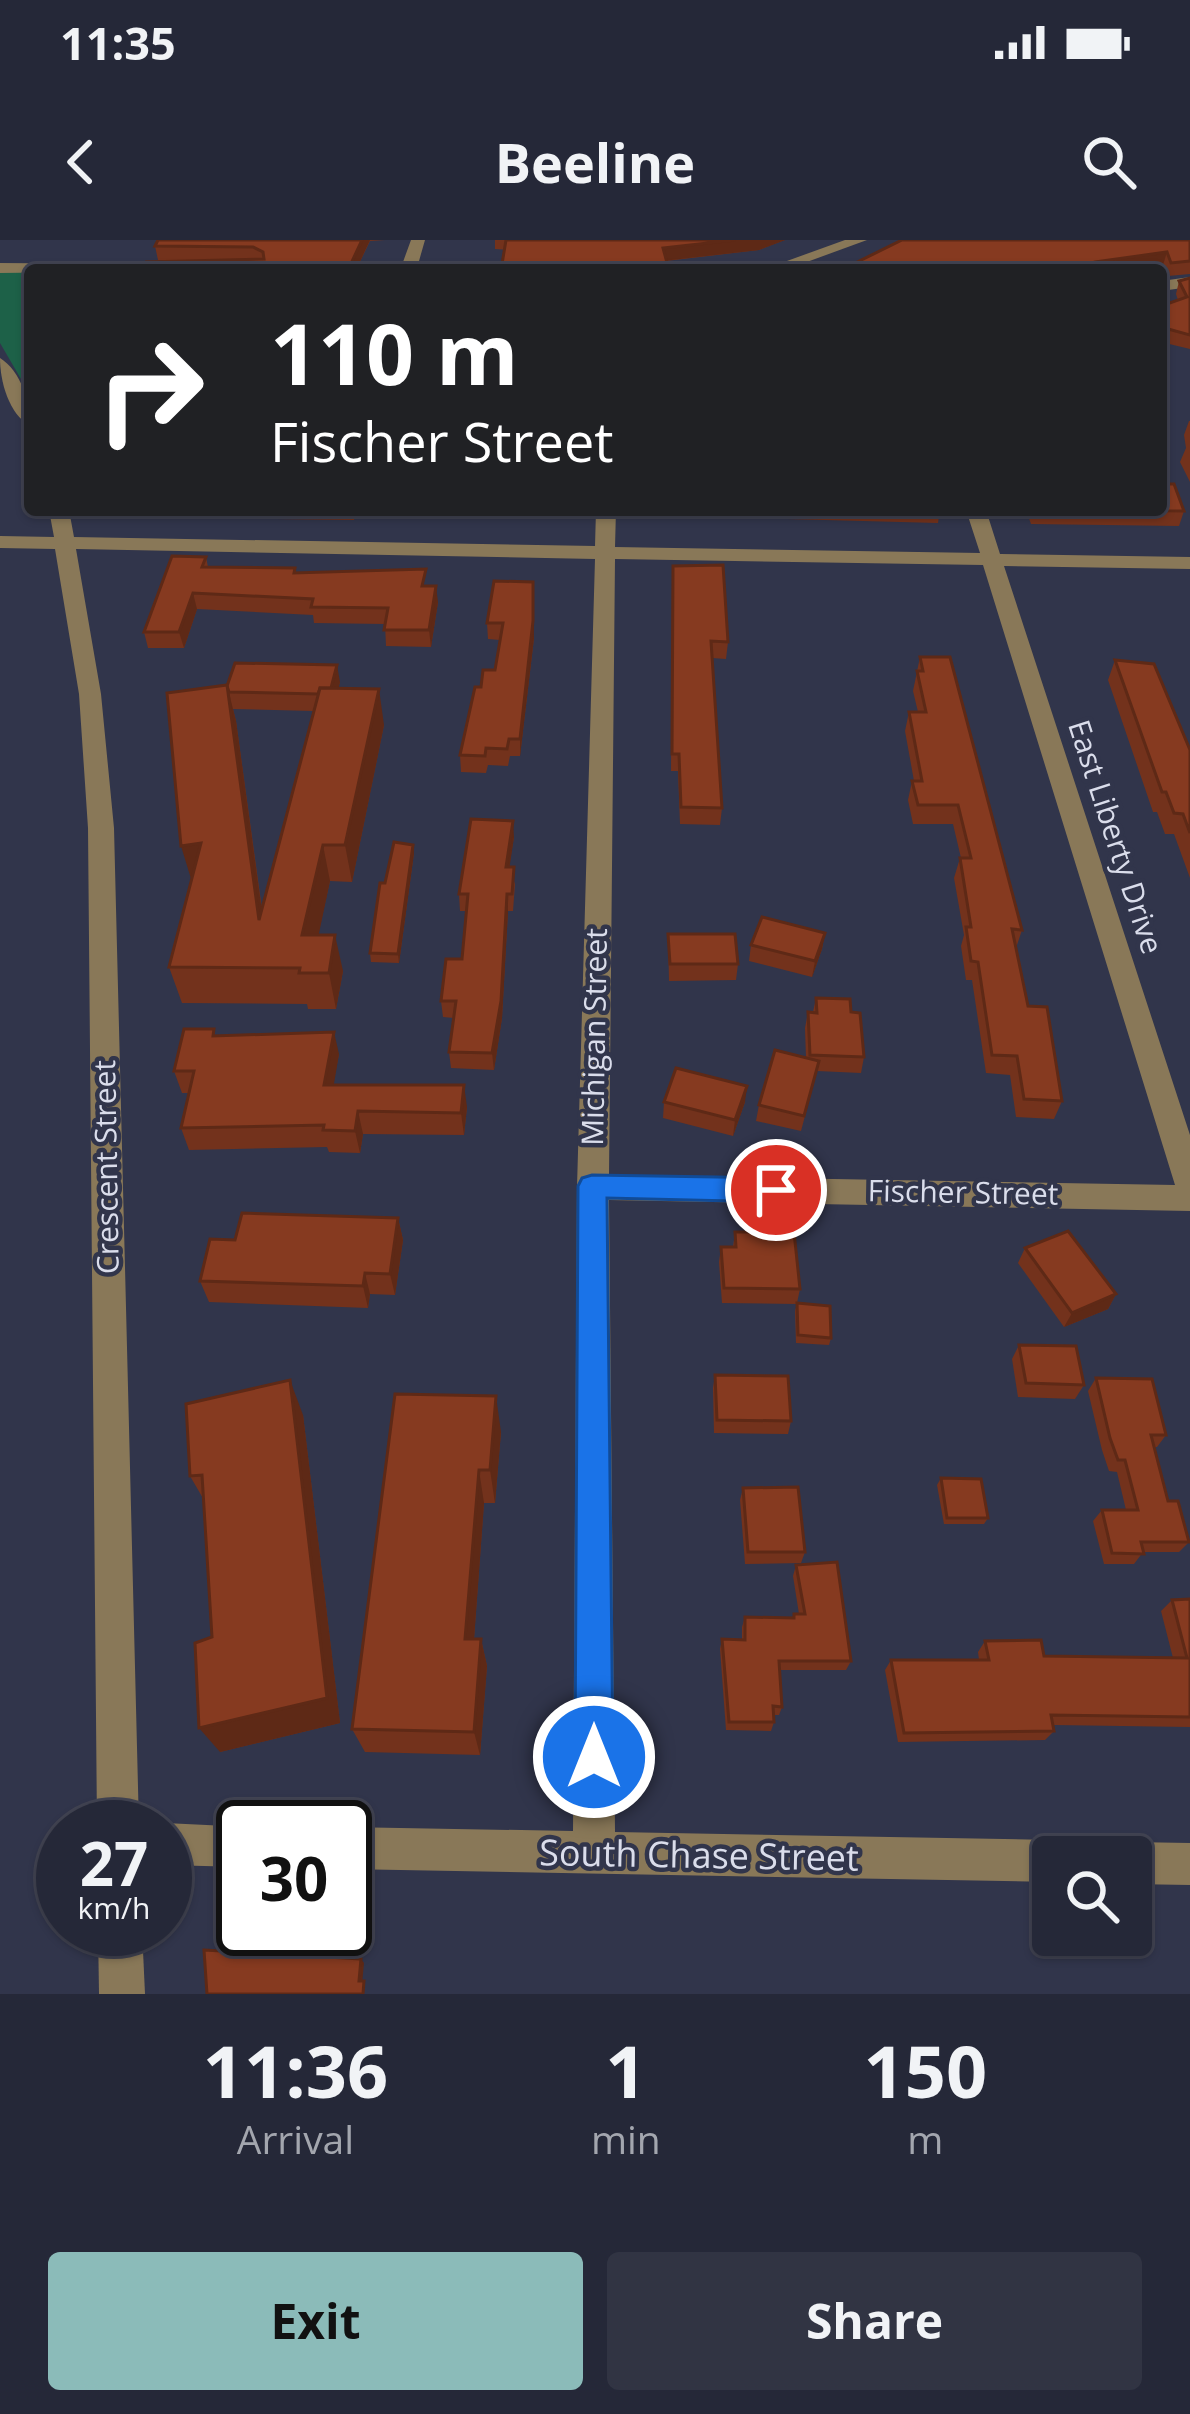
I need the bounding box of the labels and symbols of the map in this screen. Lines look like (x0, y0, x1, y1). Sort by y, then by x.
street label: East Liberty Drive (1059, 714, 1174, 959)
street label: Michigan Street (571, 928, 616, 1146)
street label: Crescent Street (83, 1060, 128, 1274)
pin (725, 1139, 827, 1241)
street label: Fischer Street (867, 1169, 1059, 1214)
position arrow (531, 1694, 657, 1820)
speed limit sign: 30 (216, 1800, 372, 1956)
street label: South Chase Street (539, 1827, 859, 1882)

